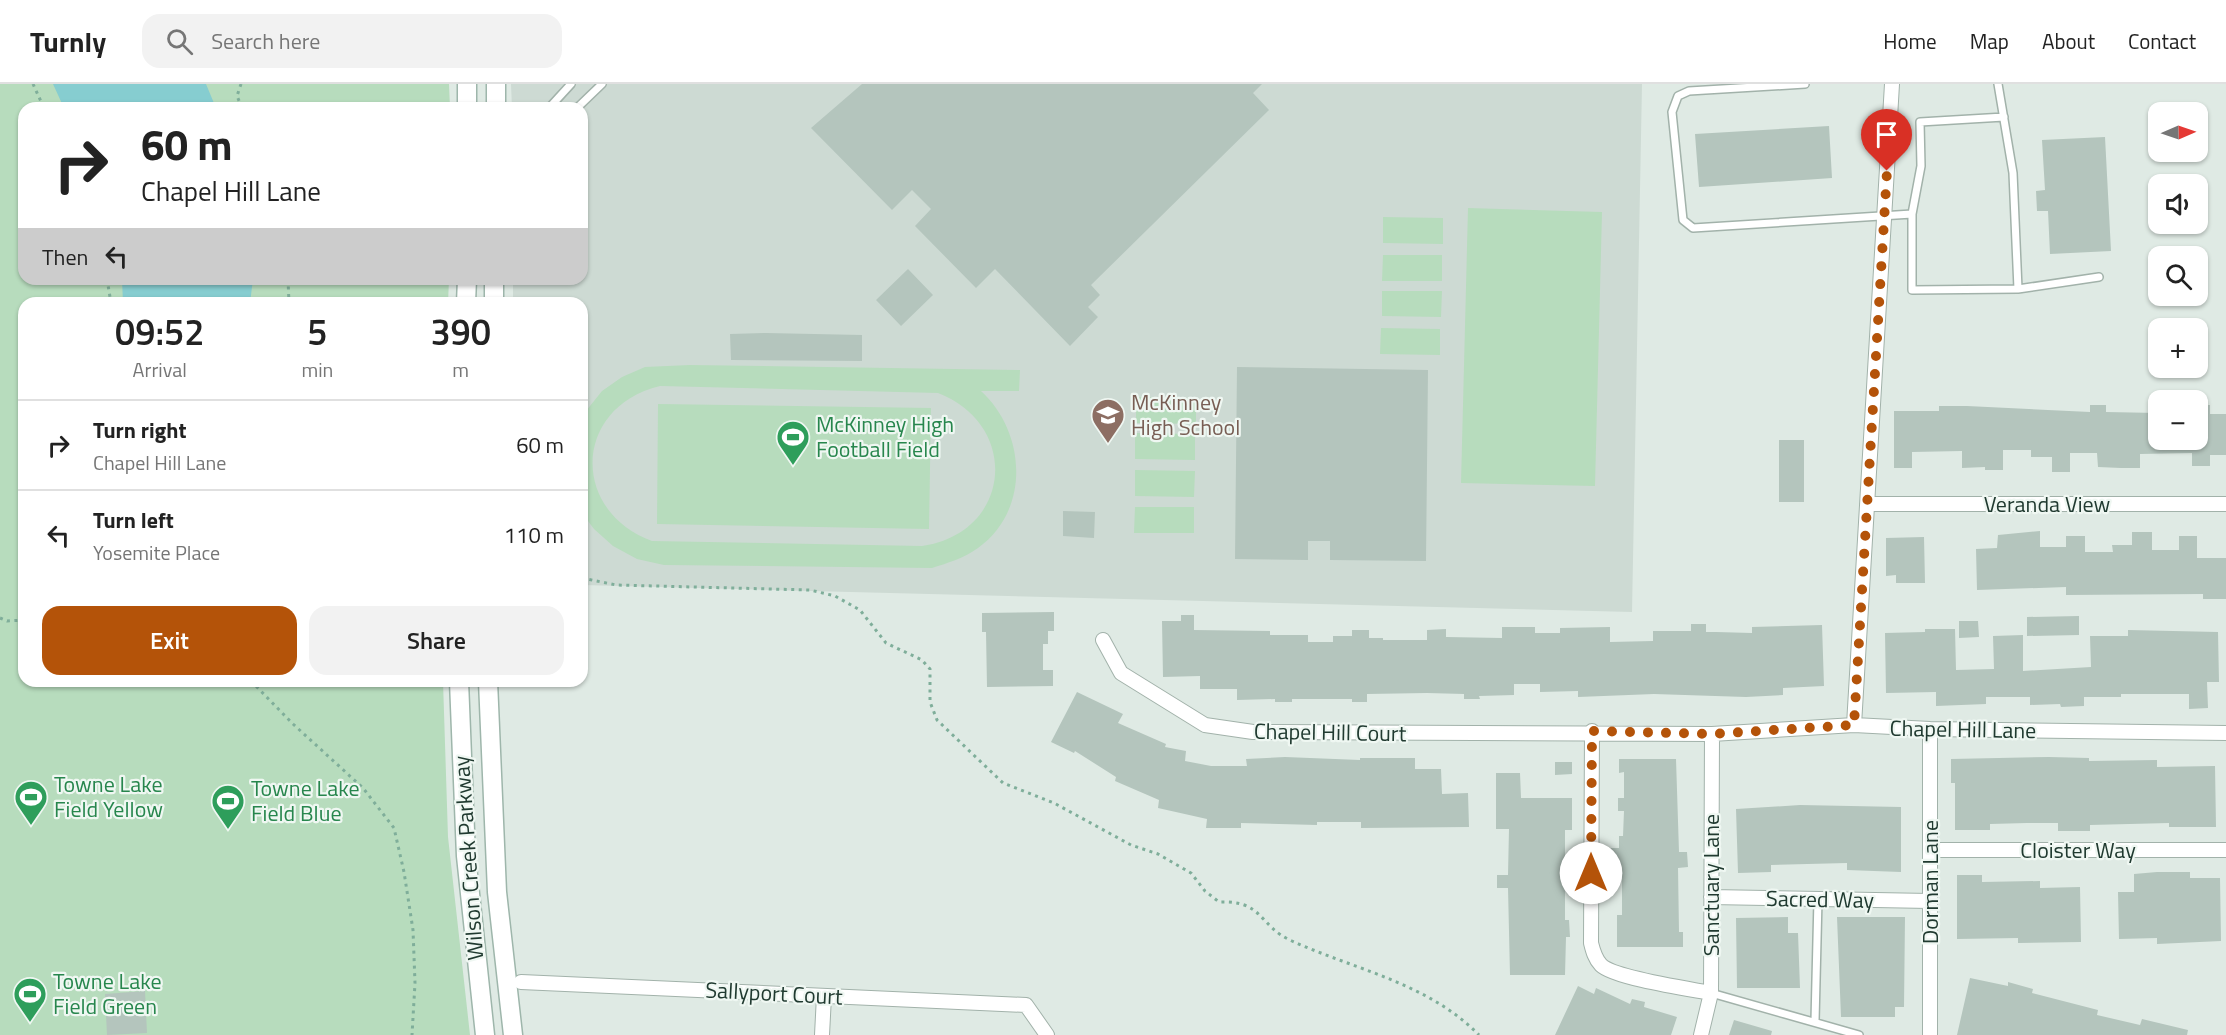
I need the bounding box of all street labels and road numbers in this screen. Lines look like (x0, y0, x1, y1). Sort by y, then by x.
street label: Veranda View (1984, 487, 2111, 521)
street label: Chapel Hill Lane (1889, 711, 2037, 747)
street label: Chapel Hill Court (1253, 714, 1407, 750)
street label: Wilson Creek Parkway (444, 754, 492, 961)
street label: Sanctuary Lane (1694, 814, 1728, 956)
street label: Dorman Lane (1913, 820, 1947, 944)
street label: Cloister Way (2020, 833, 2136, 867)
street label: Sacred Way (1766, 881, 1875, 917)
street label: Sallyport Court (704, 972, 844, 1014)

